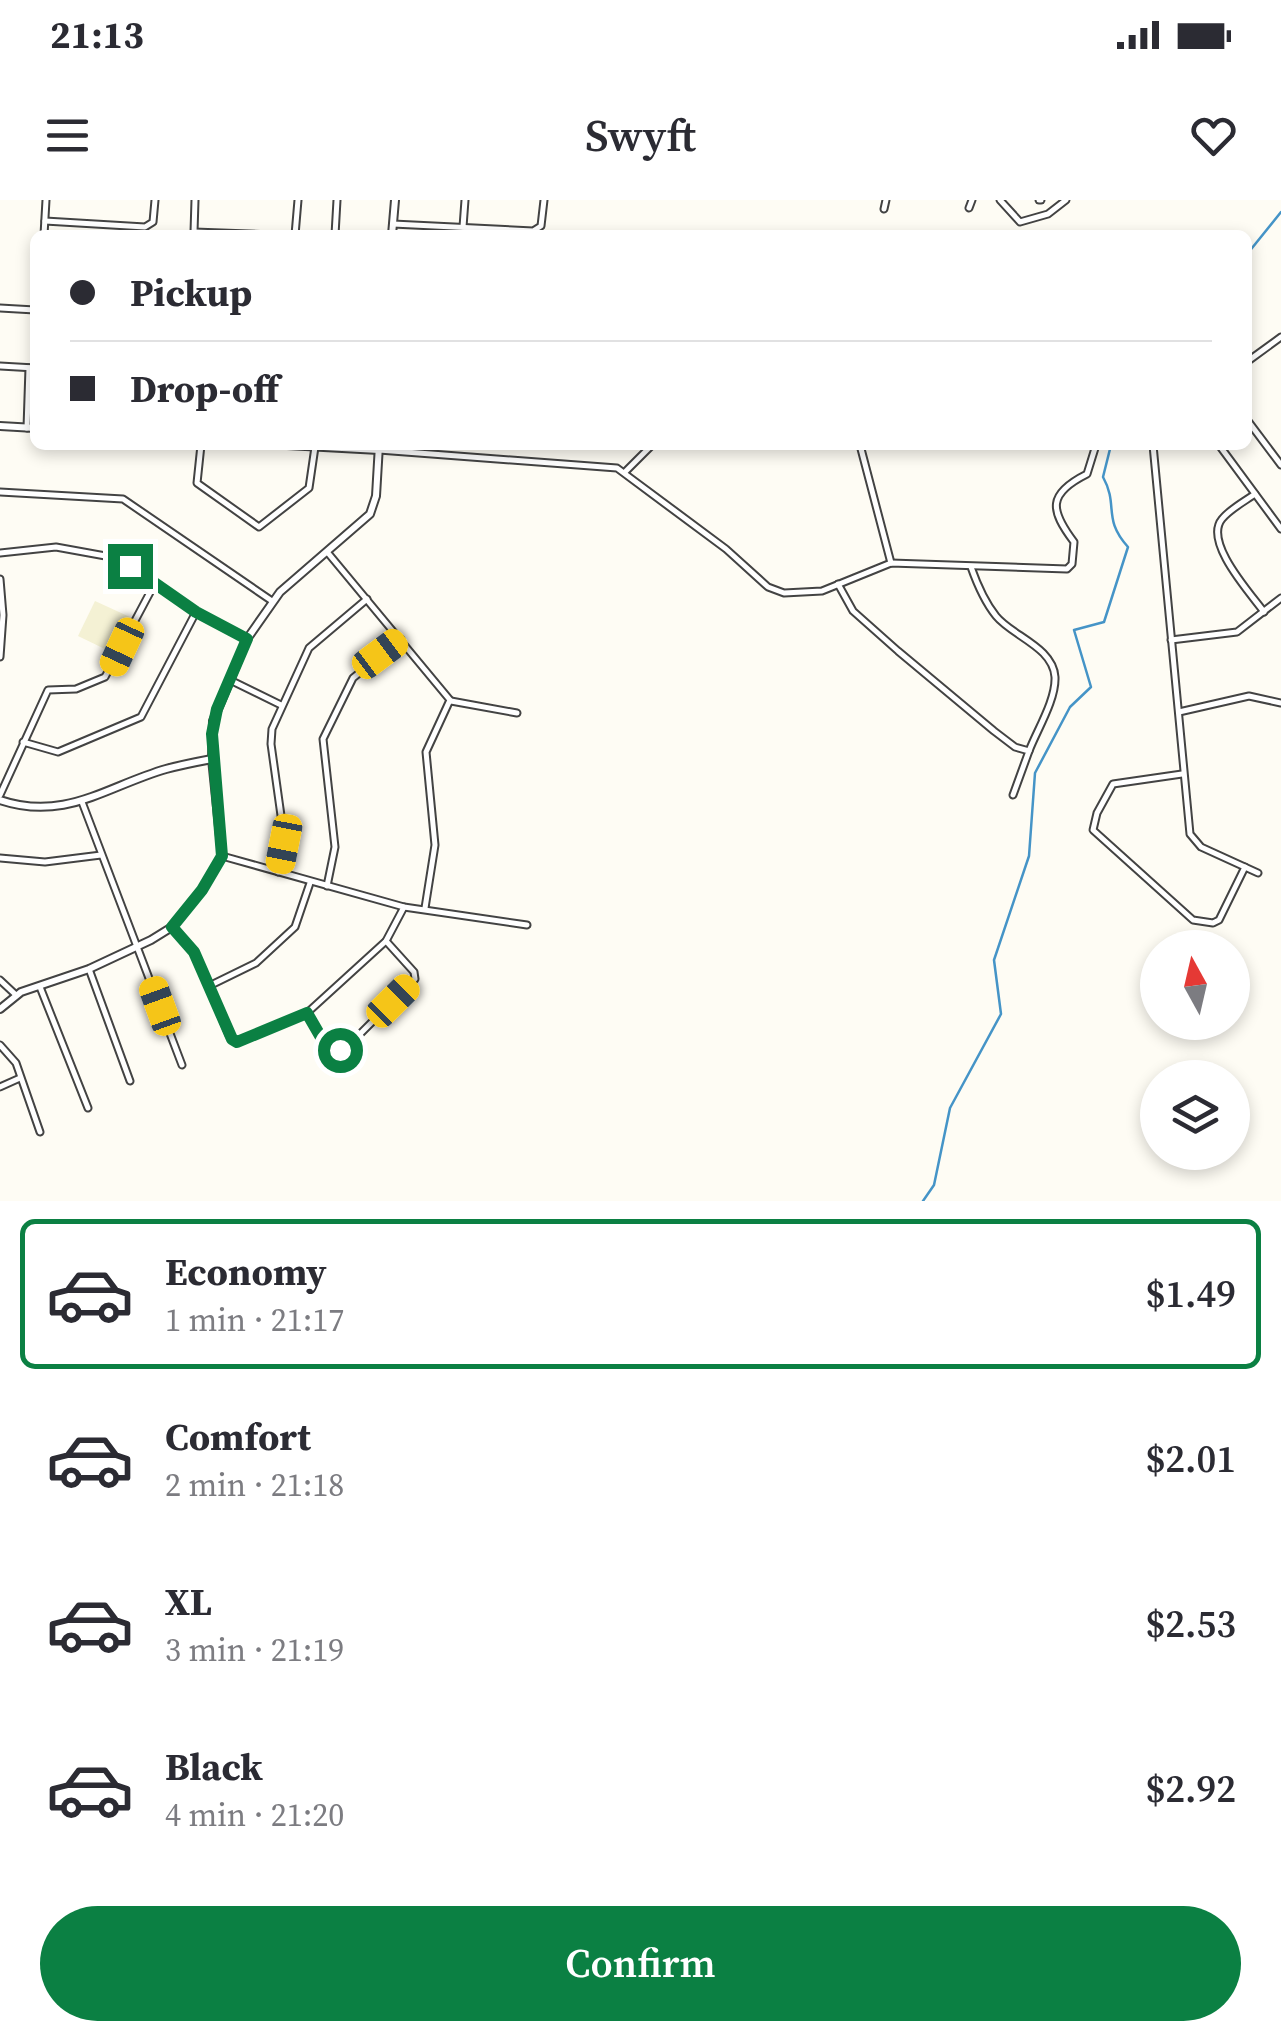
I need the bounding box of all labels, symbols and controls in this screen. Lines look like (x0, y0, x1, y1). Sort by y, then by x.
text: 21:13 (50, 9, 144, 61)
text: Swyft (585, 104, 696, 166)
icon: menu (40, 108, 95, 163)
icon: heart (1186, 108, 1241, 163)
text: Pickup (130, 267, 252, 319)
text: Drop-off (130, 363, 279, 415)
route end (108, 544, 153, 589)
car (96, 613, 148, 681)
car (347, 624, 413, 684)
car (264, 812, 304, 876)
north arrow (1140, 930, 1250, 1040)
map controls (1140, 930, 1250, 1170)
car (361, 969, 425, 1033)
car (136, 973, 184, 1039)
route start (318, 1028, 363, 1073)
button: layers (1140, 1060, 1250, 1170)
text: Economy (165, 1246, 327, 1298)
icon: car (45, 1249, 135, 1339)
text: $1.49 (1146, 1268, 1236, 1320)
text: 1 min · 21:17 (165, 1298, 344, 1342)
text: Comfort (165, 1411, 311, 1463)
icon: car (45, 1414, 135, 1504)
text: $2.01 (1146, 1433, 1236, 1485)
text: 2 min · 21:18 (165, 1463, 344, 1507)
text: XL (165, 1576, 212, 1628)
icon: car (45, 1579, 135, 1669)
text: $2.53 (1146, 1598, 1236, 1650)
text: 3 min · 21:19 (165, 1628, 344, 1672)
text: Black (165, 1741, 263, 1793)
icon: car (45, 1744, 135, 1834)
text: $2.92 (1146, 1763, 1236, 1815)
text: 4 min · 21:20 (165, 1793, 344, 1837)
button: Confirm (40, 1906, 1241, 2021)

